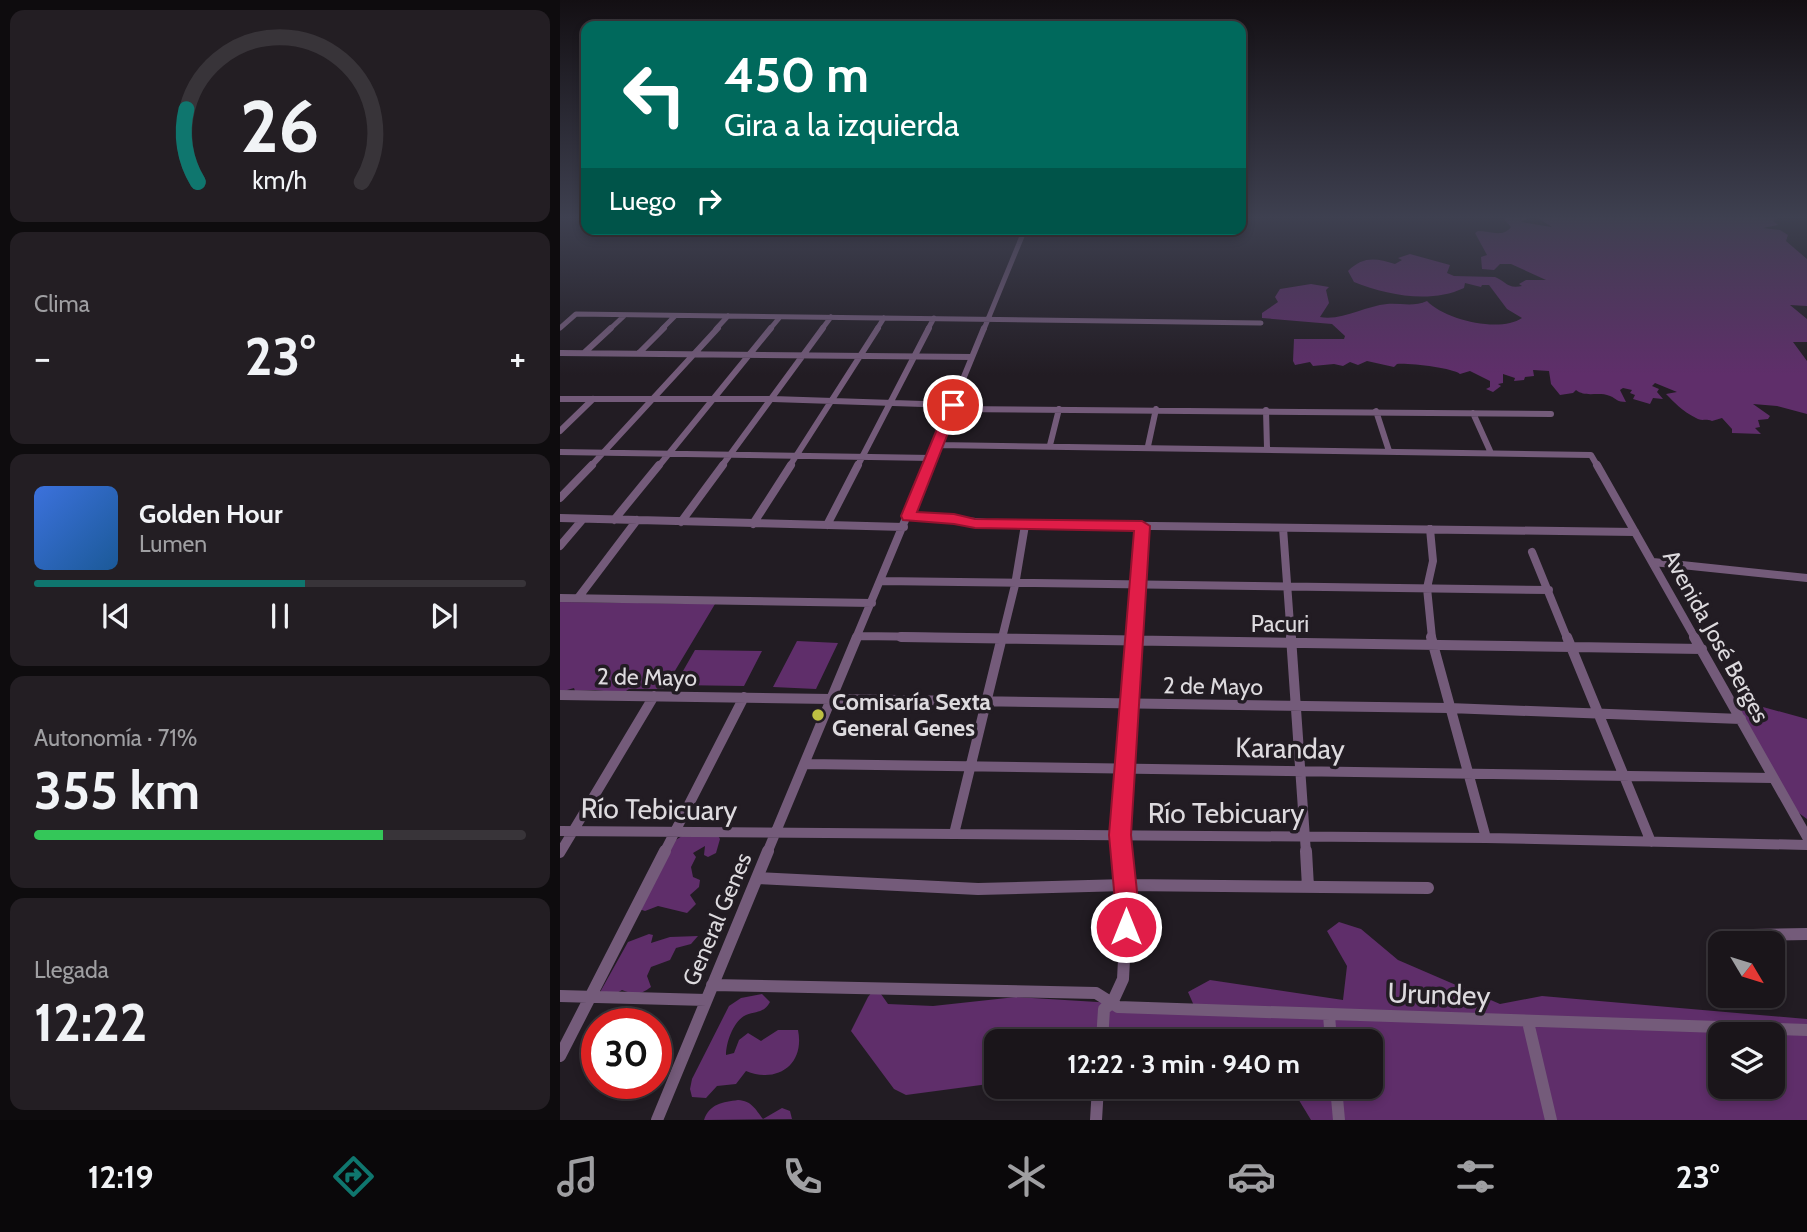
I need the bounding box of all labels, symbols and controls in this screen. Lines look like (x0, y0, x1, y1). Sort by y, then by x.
text: 450 m (724, 45, 869, 104)
icon: left (609, 49, 700, 140)
text: 26 (240, 82, 320, 170)
text: Gira a la izquierda (724, 105, 959, 144)
text: km/h (253, 165, 307, 195)
icon: right (690, 182, 728, 220)
text: Luego (609, 185, 676, 217)
text: Clima (34, 290, 90, 318)
text: 23° (245, 325, 315, 388)
text: − (34, 334, 51, 381)
text: + (509, 334, 526, 381)
pin (923, 375, 983, 435)
icon: arrive (934, 386, 972, 424)
text: Golden Hour (139, 498, 282, 530)
text: Lumen (139, 530, 207, 558)
street label: Avenida José Berges (1657, 545, 1775, 727)
icon: previous (97, 597, 135, 635)
icon: pause (261, 597, 299, 635)
icon: next (425, 597, 463, 635)
street label: Pacuri (1251, 610, 1309, 638)
street label: 2 de Mayo (597, 662, 697, 692)
street label: 2 de Mayo (1163, 671, 1263, 701)
place label: Comisaría Sexta General Genes (832, 688, 992, 742)
marker: Comisaría Sexta General Genes (810, 707, 826, 723)
text: Autonomía · 71% (34, 724, 197, 752)
street label: Karanday (1235, 730, 1345, 766)
text: 355 km (34, 759, 200, 822)
street label: Río Tebicuary (580, 791, 738, 827)
street label: Río Tebicuary (1148, 796, 1304, 830)
street label: General Genes (676, 848, 758, 990)
position arrow (1089, 890, 1163, 964)
north arrow (1708, 931, 1785, 1008)
map controls (1708, 931, 1785, 1099)
text: Llegada (34, 956, 109, 984)
street label: Urundey (1387, 975, 1491, 1013)
text: 12:22 (34, 991, 147, 1054)
speed limit sign: 30 (581, 1008, 672, 1099)
button: layers (1708, 1022, 1785, 1099)
text: 12:22 · 3 min · 940 m (1067, 1048, 1300, 1080)
icon: directions (329, 1152, 378, 1201)
icon: music (553, 1152, 602, 1201)
icon: phone (778, 1152, 827, 1201)
icon: climate (1002, 1152, 1051, 1201)
icon: car (1227, 1152, 1276, 1201)
icon: filters (1451, 1152, 1500, 1201)
text: 12:19 (88, 1157, 153, 1196)
text: 23° (1676, 1157, 1719, 1196)

